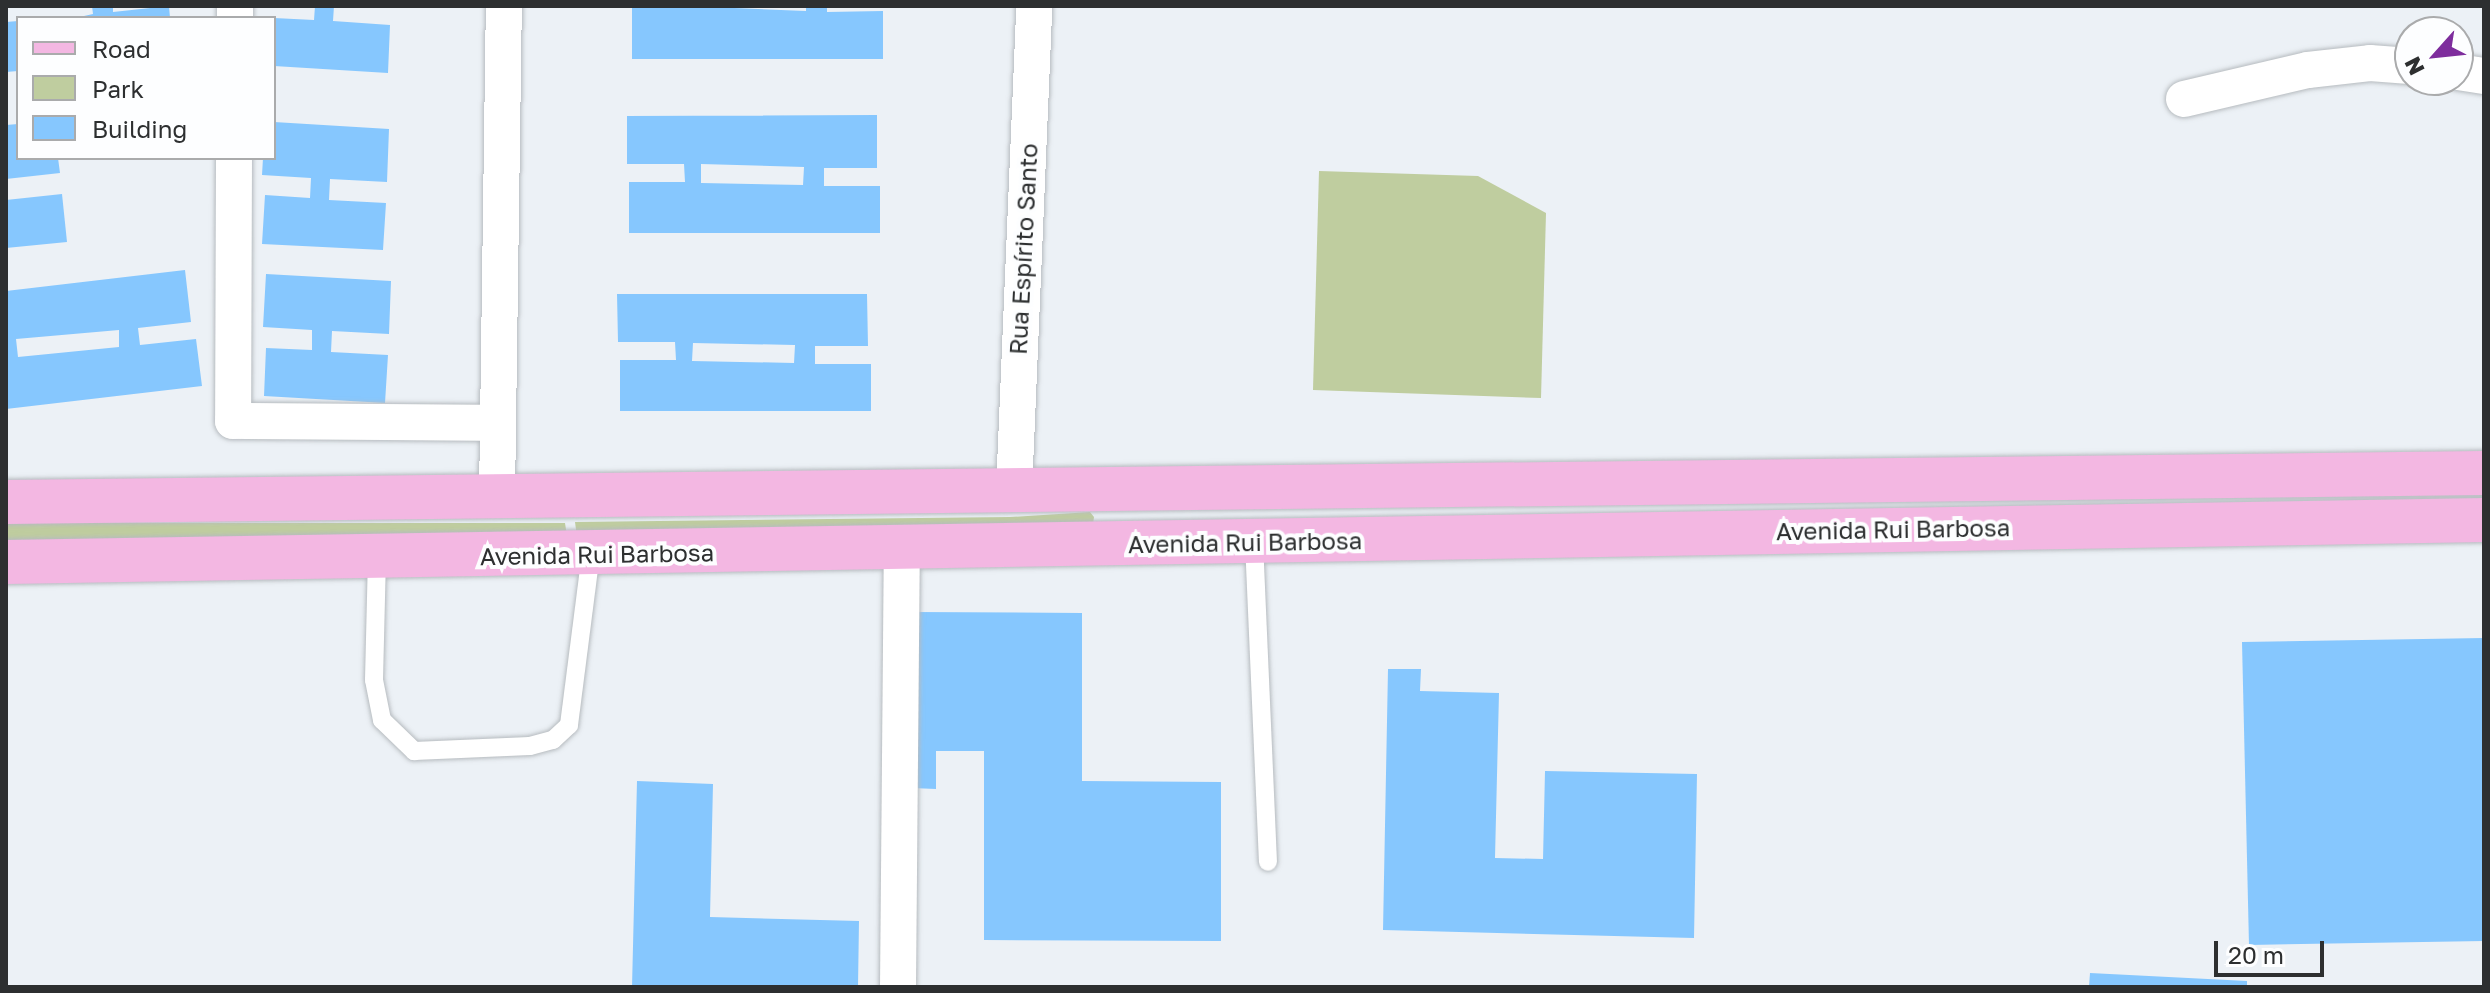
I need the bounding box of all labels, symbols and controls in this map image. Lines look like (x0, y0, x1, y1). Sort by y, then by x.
legend (16, 16, 276, 160)
north arrow (2394, 16, 2474, 96)
text: Road (92, 34, 151, 63)
text: N (2398, 53, 2430, 80)
text: Park (92, 74, 144, 103)
text: Building (92, 114, 187, 143)
street label: Rua Espírito Santo (1003, 143, 1043, 355)
street label: Avenida Rui Barbosa (1776, 513, 2010, 545)
street label: Avenida Rui Barbosa (1128, 526, 1362, 558)
street label: Avenida Rui Barbosa (480, 538, 714, 570)
scale bar (2218, 925, 2328, 975)
text: 20 m (2228, 940, 2284, 969)

